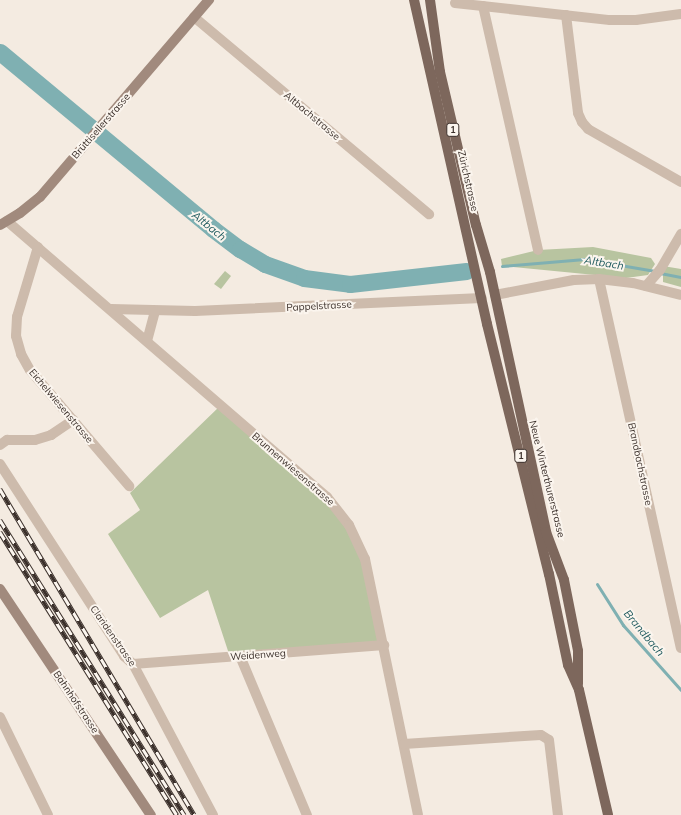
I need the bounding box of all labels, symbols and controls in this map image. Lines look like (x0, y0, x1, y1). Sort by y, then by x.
street label: Altbachstrasse (282, 89, 342, 143)
street label: Brüttisellerstrasse (69, 91, 133, 161)
road number: 1 (446, 123, 460, 137)
street label: Zürichstrasse (455, 150, 481, 212)
water label: Altbach (189, 208, 229, 244)
water label: Altbach (583, 253, 625, 273)
street label: Pappelstrasse (286, 298, 352, 314)
street label: Eichelwiesenstrasse (27, 367, 95, 445)
street label: Neue Winterthurerstrasse (527, 419, 567, 539)
street label: Brandbachstrasse (625, 421, 655, 507)
street label: Brunnenwiesenstrasse (249, 430, 337, 508)
road number: 1 (514, 449, 528, 463)
street label: Claridenstrasse (87, 603, 139, 669)
water label: Brandbach (621, 607, 667, 659)
street label: Weidenweg (230, 647, 286, 663)
street label: Bahnhofstrasse (51, 669, 101, 735)

